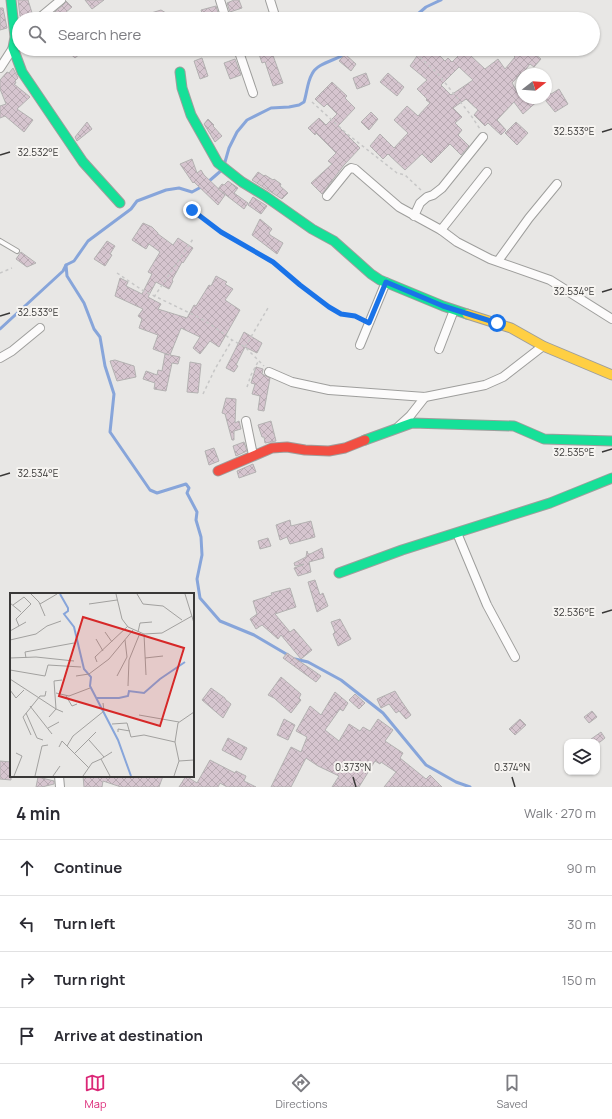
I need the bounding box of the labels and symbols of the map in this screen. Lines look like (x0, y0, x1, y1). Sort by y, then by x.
north arrow (516, 68, 552, 104)
text: 32.533°E (554, 124, 595, 138)
text: 32.532°E (18, 145, 59, 159)
route end (183, 201, 201, 219)
text: 32.534°E (553, 284, 595, 298)
text: 32.533°E (18, 305, 59, 319)
route start (488, 314, 506, 332)
text: 32.535°E (553, 445, 595, 459)
text: 32.534°E (17, 466, 59, 480)
inset map (10, 593, 194, 777)
text: 32.536°E (553, 605, 595, 619)
text: 0.373°N (335, 760, 371, 774)
text: 0.374°N (494, 760, 530, 774)

